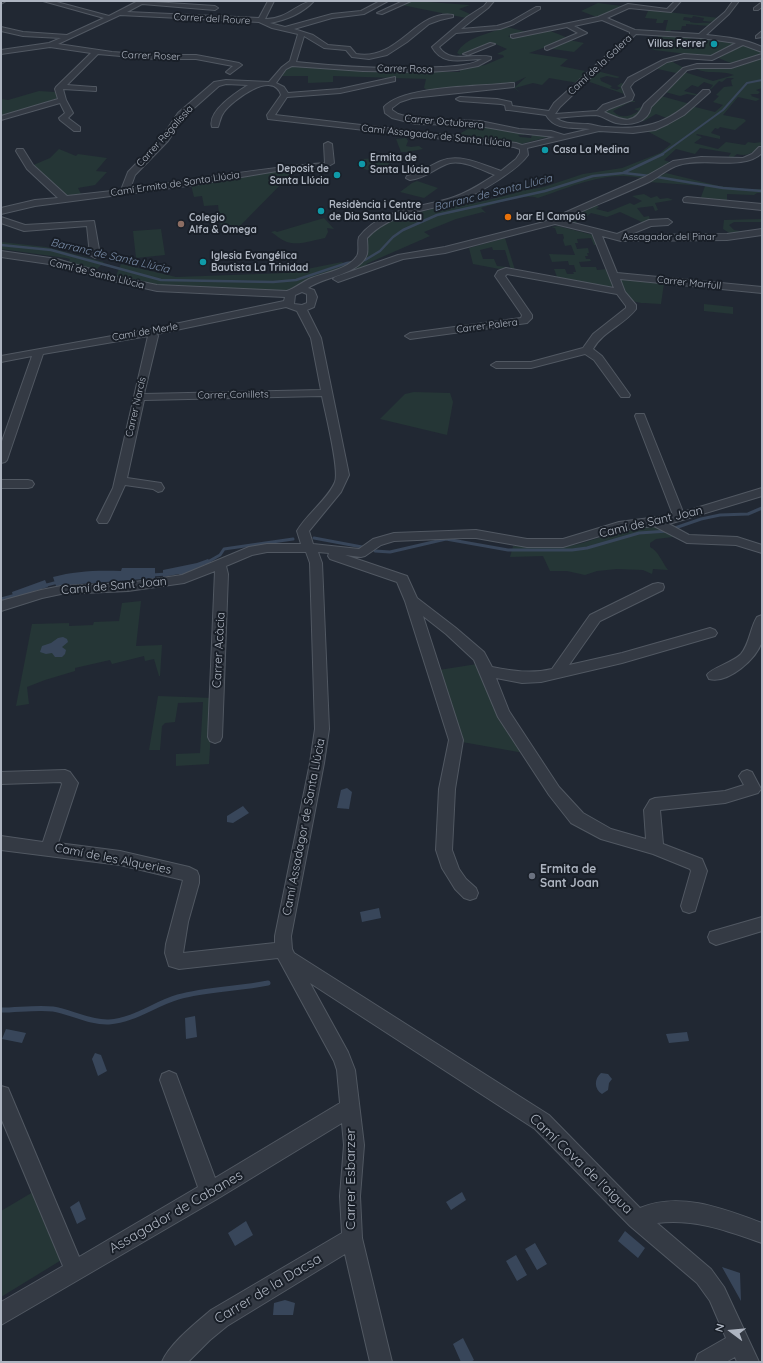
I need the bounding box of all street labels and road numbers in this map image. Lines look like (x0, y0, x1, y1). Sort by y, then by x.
street label: Carrer del Roure (173, 11, 251, 27)
street label: Camí de la Galera (566, 32, 634, 98)
street label: Carrer Roser (121, 49, 181, 63)
street label: Carrer Rosa (377, 63, 433, 75)
street label: Carrer Regalissia (134, 103, 196, 169)
street label: Carrer Octubrera (404, 113, 484, 131)
street label: Camí Assagador de Santa Llúcia (361, 122, 511, 150)
street label: Camí Ermita de Santa Llúcia (110, 169, 240, 199)
street label: Assagador del Pinar (622, 231, 716, 243)
street label: Camí de Santa Llúcia (48, 256, 146, 292)
street label: Carrer Marfull (656, 274, 722, 292)
street label: Carrer Palera (456, 316, 518, 336)
street label: Camí de Merle (111, 320, 179, 344)
street label: Carrer Narcís (123, 376, 149, 438)
street label: Carrer Conillets (197, 388, 269, 402)
street label: Camí de Sant Joan (598, 503, 704, 541)
street label: Camí de Sant Joan (61, 574, 167, 598)
street label: Carrer Acàcia (210, 612, 228, 688)
street label: Camí Assadagor de Santa Llúcia (280, 737, 328, 917)
street label: Camí de les Alqueries (54, 841, 172, 877)
street label: Camí Cova de l'aigua (526, 1110, 636, 1218)
street label: Carrer Esbarzer (343, 1128, 359, 1230)
street label: Assagador de Cabanes (106, 1167, 246, 1257)
street label: Carrer de la Dacsa (211, 1250, 325, 1328)

